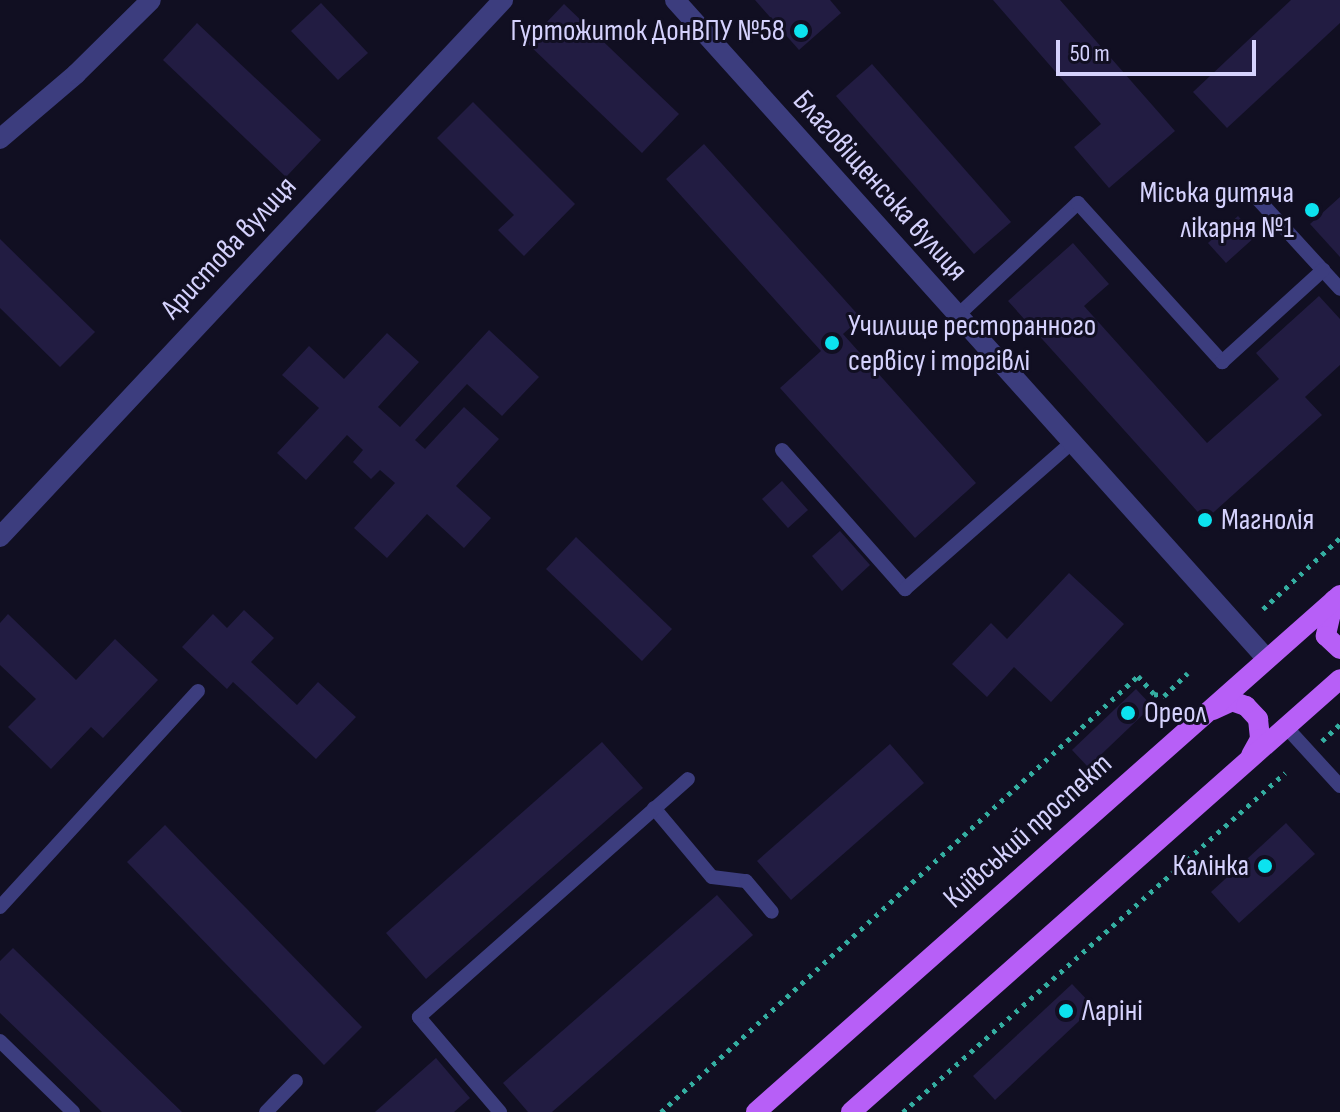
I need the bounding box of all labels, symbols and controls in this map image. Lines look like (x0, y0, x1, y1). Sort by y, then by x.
place label: Гуртожиток ДонВПУ №58 (510, 13, 785, 49)
marker: Гуртожиток ДонВПУ №58 (792, 22, 810, 40)
scale bar (1060, 24, 1260, 74)
text: 50 m (1070, 39, 1110, 68)
street label: Благовіщенська вулиця (785, 83, 975, 289)
street label: Аристова вулиця (154, 169, 304, 327)
place label: Міська дитяча лікарня №1 (1140, 175, 1294, 246)
marker: Міська дитяча лікарня №1 (1301, 199, 1323, 221)
place label: Училище ресторанного сервісу і торгівлі (848, 308, 1096, 378)
marker: Училище ресторанного сервісу і торгівлі (823, 334, 841, 352)
place label: Магнолія (1221, 502, 1314, 538)
marker: Магнолія (1196, 511, 1214, 529)
place label: Ореол (1144, 695, 1206, 731)
marker: Ореол (1119, 704, 1137, 722)
street label: Київський проспект (936, 746, 1120, 916)
place label: Калінка (1173, 848, 1249, 884)
marker: Калінка (1256, 857, 1274, 875)
place label: Ларіні (1082, 993, 1143, 1029)
marker: Ларіні (1057, 1002, 1075, 1020)

